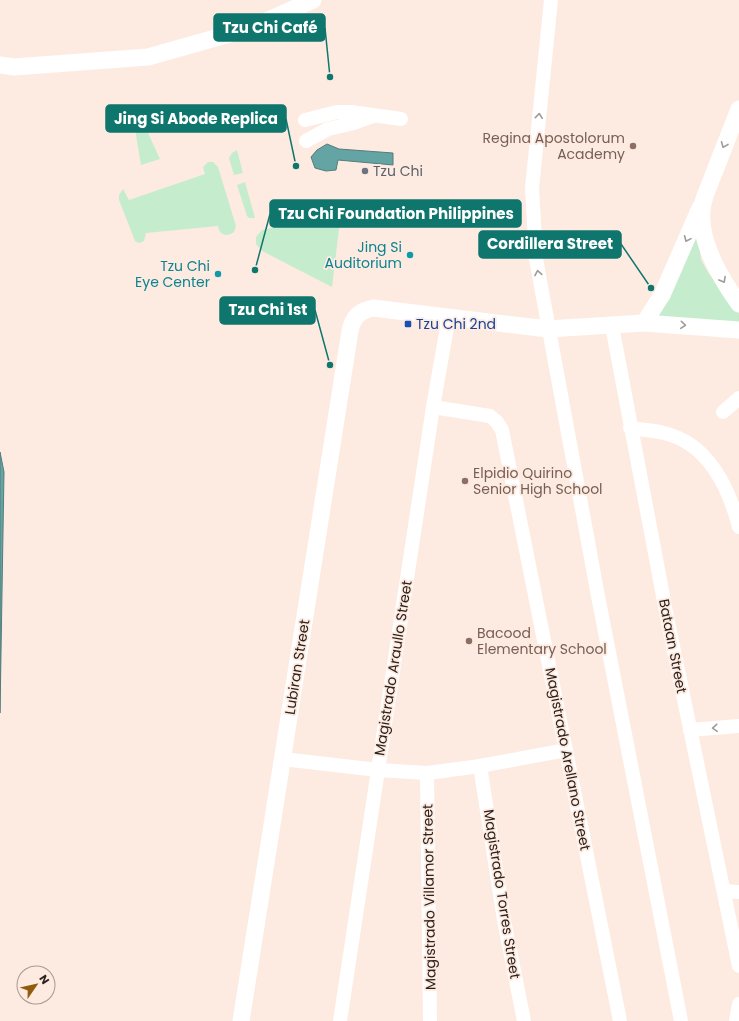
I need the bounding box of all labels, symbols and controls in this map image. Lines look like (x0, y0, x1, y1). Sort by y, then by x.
callout: Tzu Chi Café (214, 14, 325, 41)
text: Tzu Chi Café (223, 17, 318, 38)
callout: Jing Si Abode Replica (106, 105, 286, 132)
text: Jing Si Abode Replica (114, 108, 278, 129)
one-way arrow (534, 113, 543, 119)
place label: Regina Apostolorum Academy (483, 128, 625, 164)
marker: Regina Apostolorum Academy (628, 141, 638, 151)
one-way arrow (721, 141, 729, 149)
place label: Tzu Chi (373, 161, 423, 181)
marker: Tzu Chi (360, 166, 370, 176)
callout: Tzu Chi Foundation Philippines (270, 200, 521, 227)
text: Tzu Chi Foundation Philippines (278, 203, 514, 224)
callout: Cordillera Street (479, 231, 621, 258)
text: Cordillera Street (487, 233, 613, 254)
one-way arrow (684, 235, 692, 242)
place label: Jing Si Auditorium (325, 237, 402, 273)
marker: Jing Si Auditorium (405, 250, 415, 260)
place label: Tzu Chi Eye Center (135, 256, 210, 292)
marker: Tzu Chi Eye Center (213, 269, 223, 279)
one-way arrow (534, 270, 543, 276)
one-way arrow (719, 276, 726, 283)
callout: Tzu Chi 1st (220, 297, 315, 324)
text: Tzu Chi 1st (229, 299, 307, 320)
place label: Tzu Chi 2nd (416, 314, 496, 334)
marker: Tzu Chi 2nd (403, 319, 413, 329)
one-way arrow (680, 321, 686, 330)
place label: Elpidio Quirino Senior High School (473, 463, 603, 499)
marker: Elpidio Quirino Senior High School (460, 476, 470, 486)
street label: Magistrado Araullo Street (369, 579, 417, 757)
street label: Bataan Street (654, 597, 692, 695)
street label: Lubiran Street (280, 618, 314, 716)
place label: Bacood Elementary School (477, 623, 607, 659)
marker: Bacood Elementary School (464, 636, 474, 646)
street label: Magistrado Arellano Street (540, 666, 596, 852)
one-way arrow (712, 724, 718, 733)
street label: Magistrado Villamor Street (417, 804, 441, 990)
street label: Magistrado Torres Street (479, 808, 525, 980)
north arrow (16, 965, 56, 1005)
text: N (35, 972, 53, 987)

